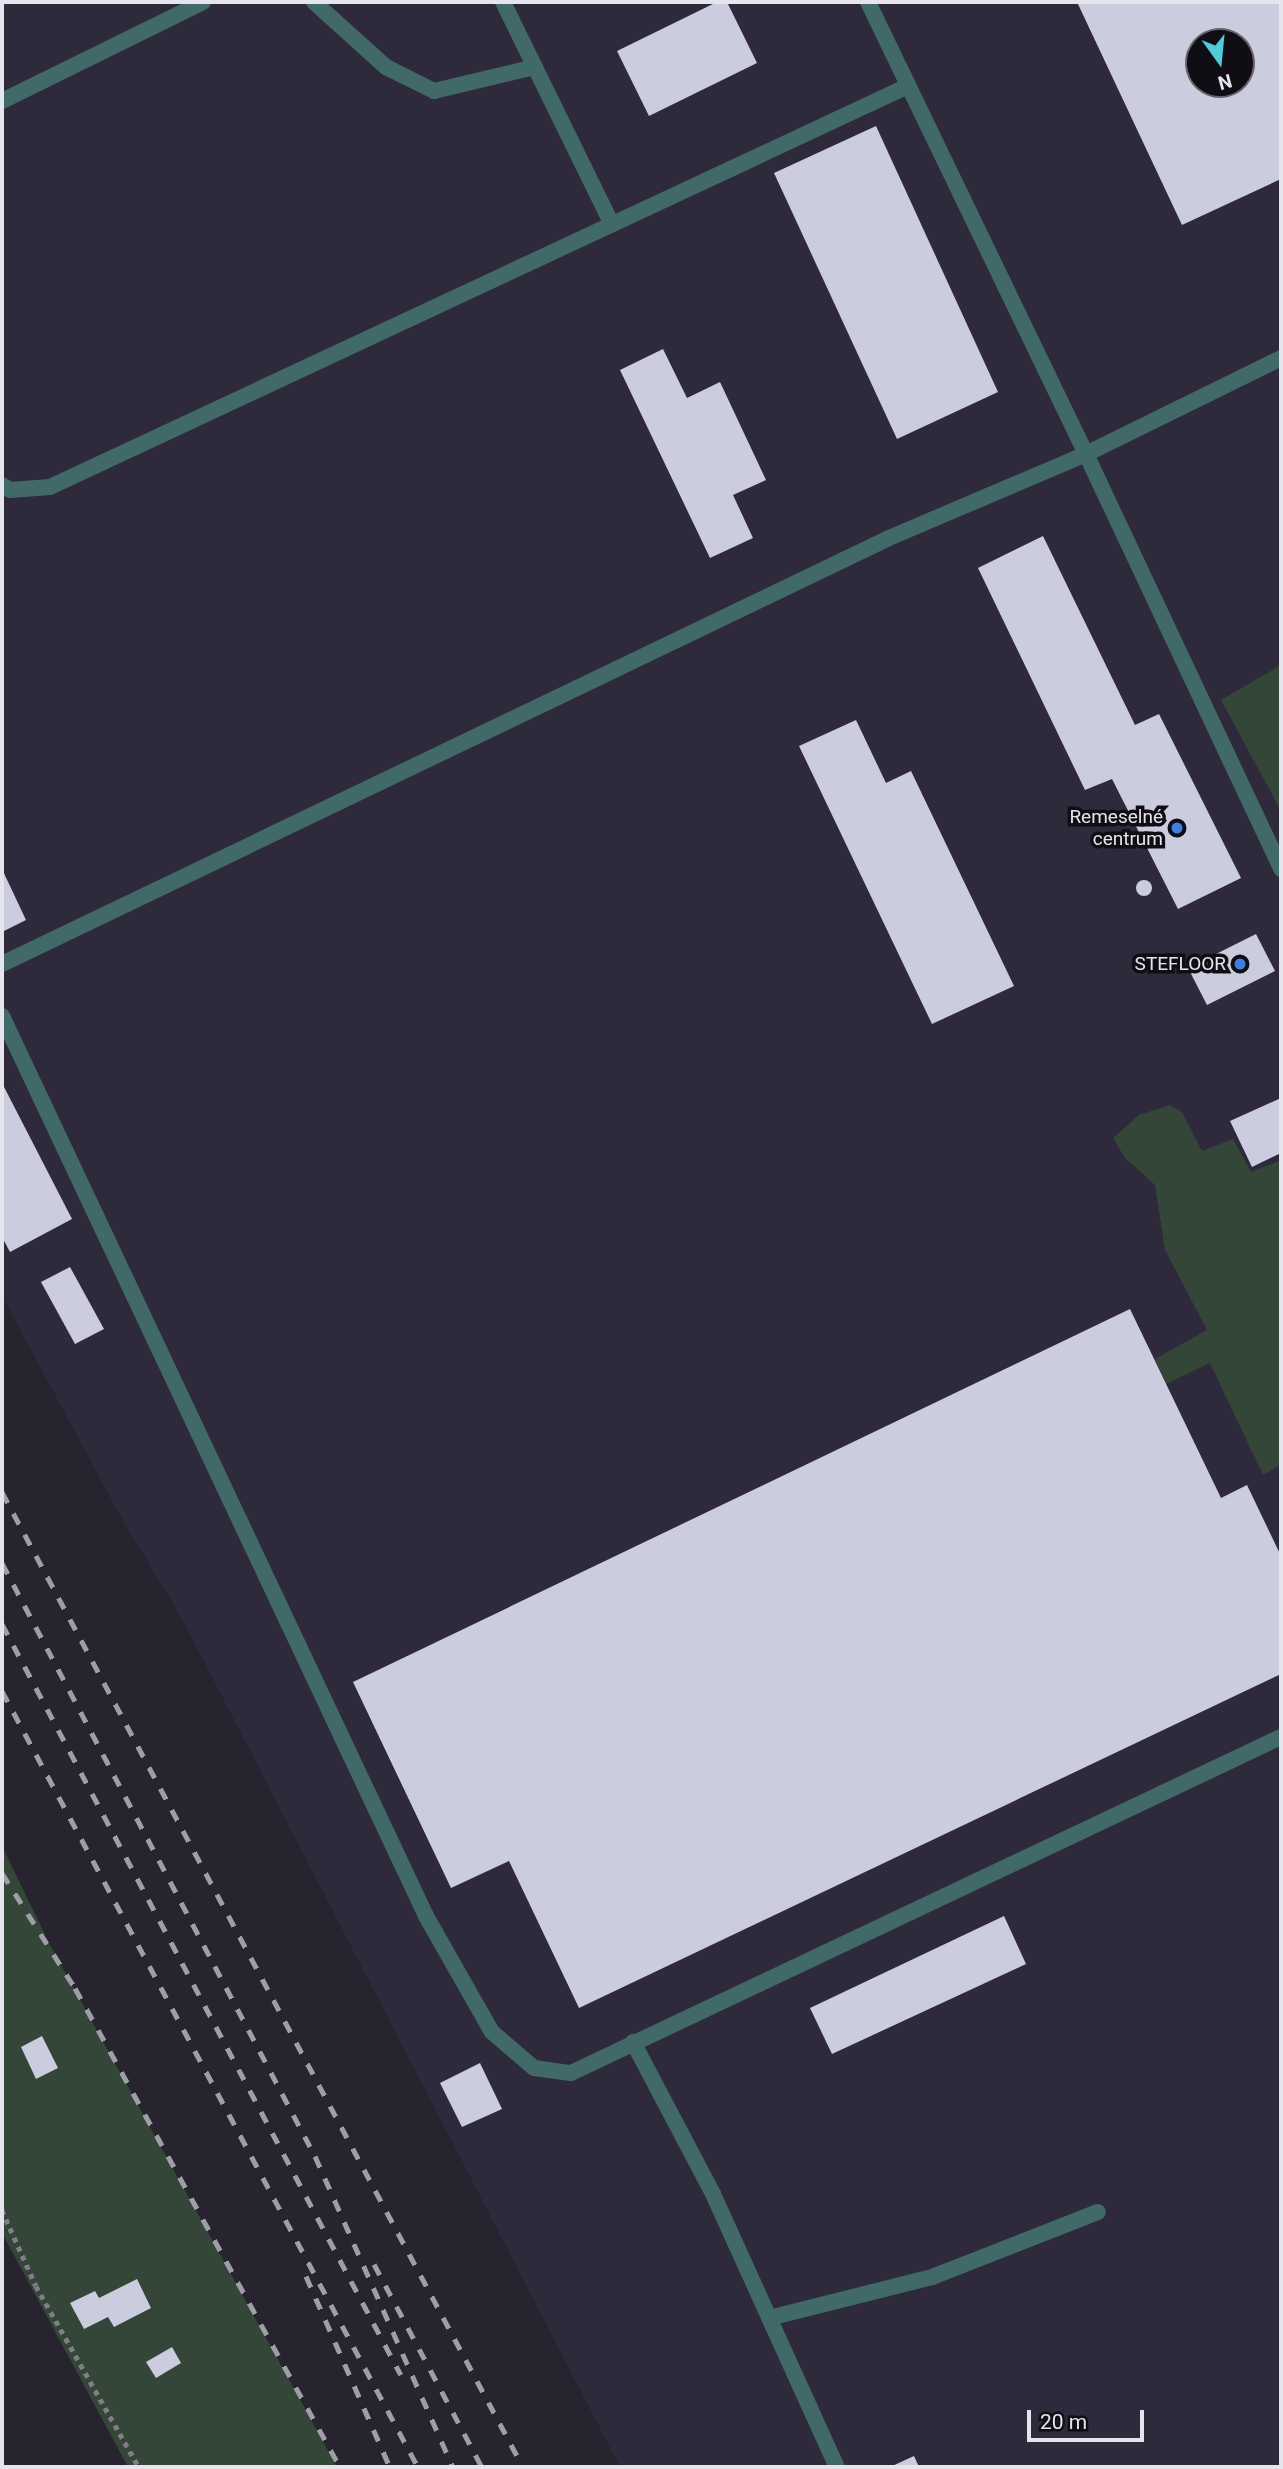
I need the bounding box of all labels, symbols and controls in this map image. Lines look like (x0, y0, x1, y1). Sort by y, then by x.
north arrow (1185, 28, 1255, 98)
text: N (1216, 69, 1234, 95)
place label: Remeselné centrum (1069, 806, 1163, 850)
marker: Remeselné centrum (1169, 820, 1185, 836)
place label: STEFLOOR (1135, 953, 1226, 975)
marker: STEFLOOR (1232, 956, 1248, 972)
scale bar (1031, 2396, 1148, 2440)
text: 20 m (1040, 2410, 1087, 2434)

